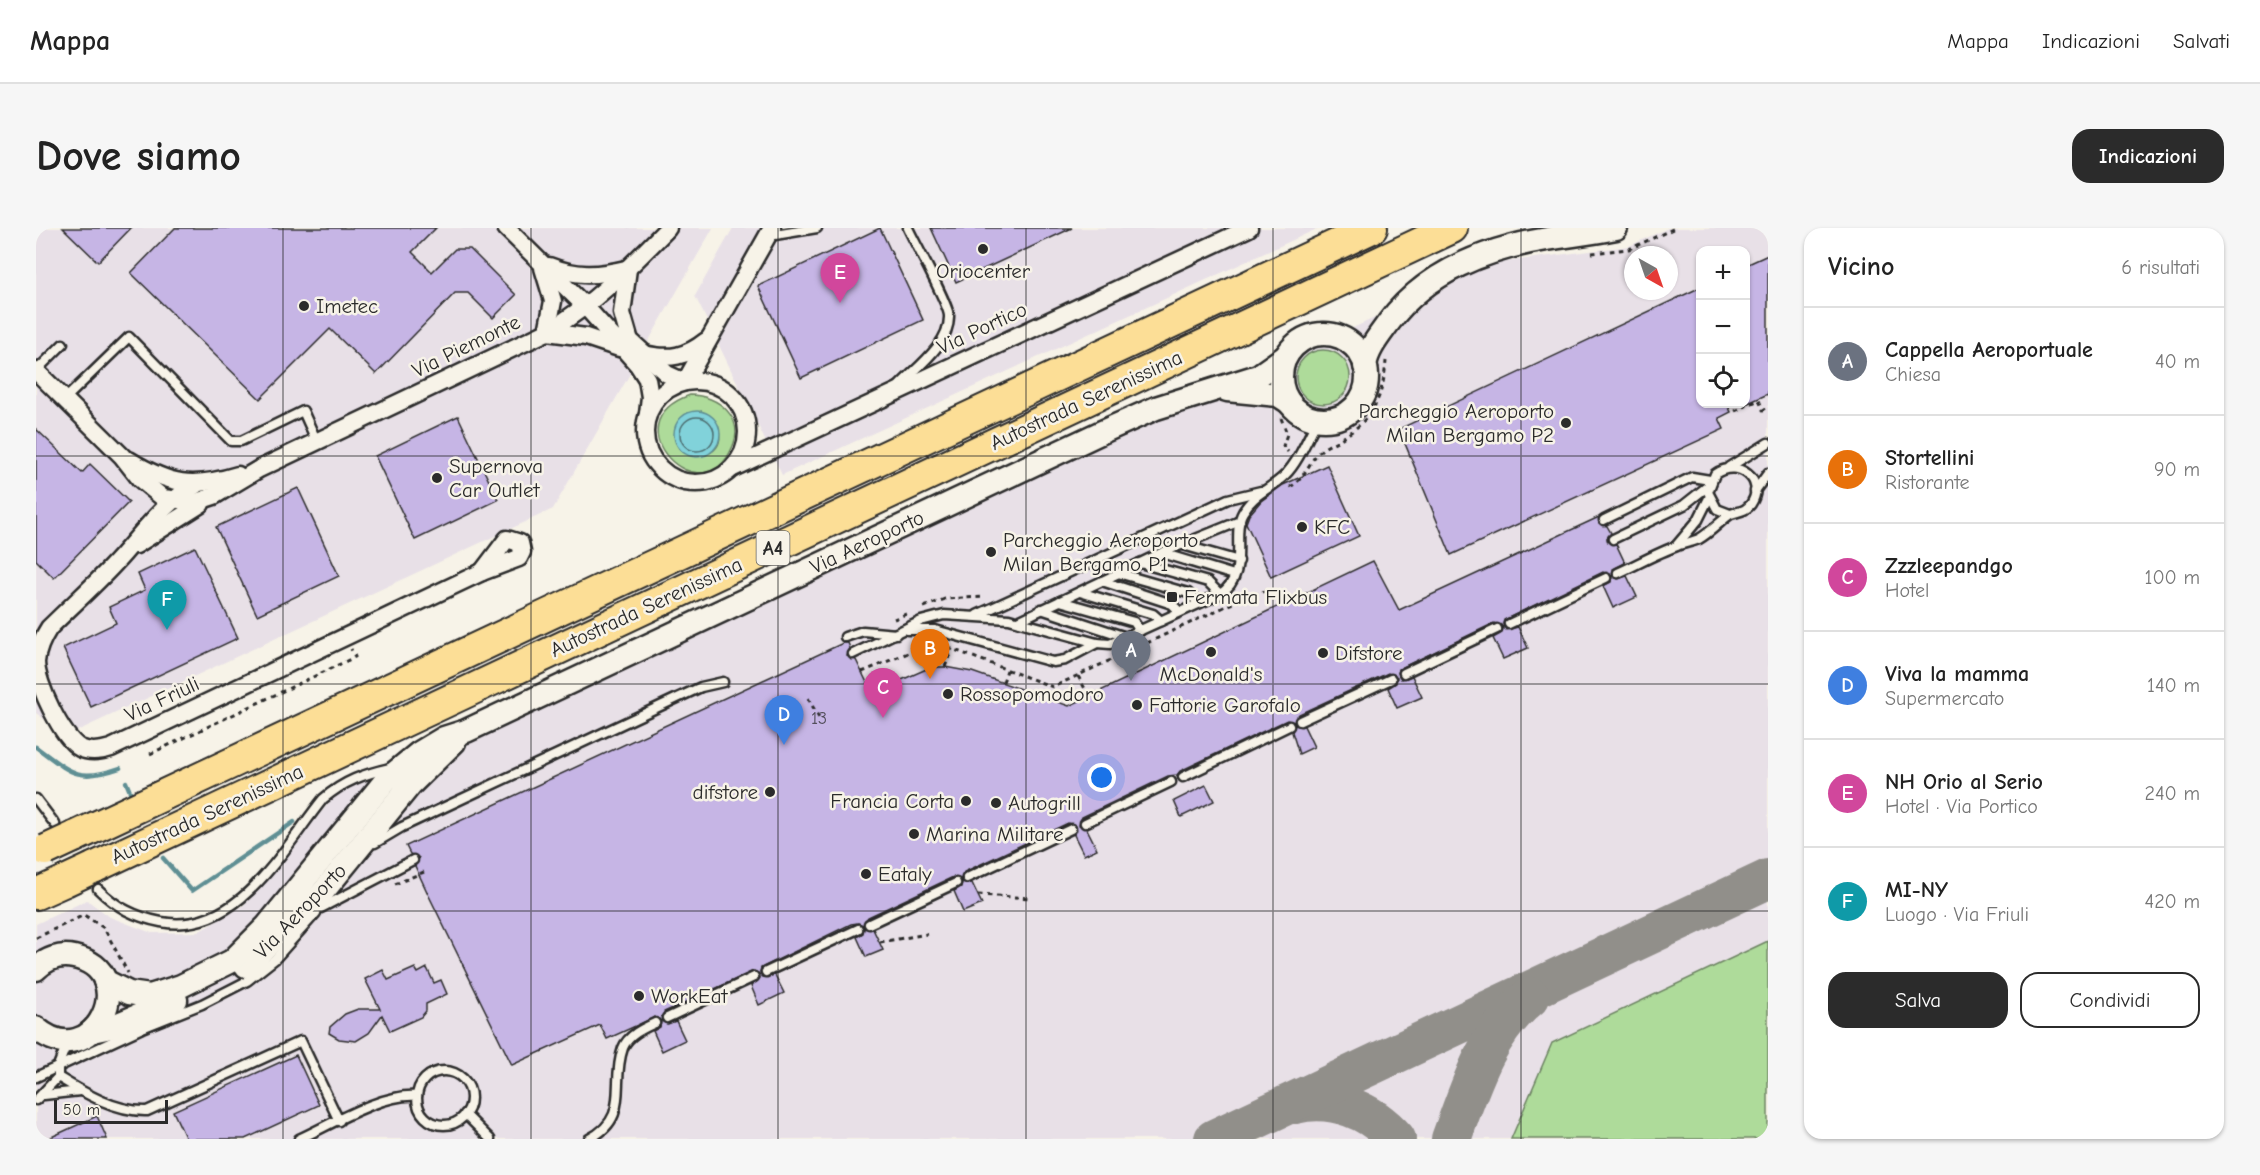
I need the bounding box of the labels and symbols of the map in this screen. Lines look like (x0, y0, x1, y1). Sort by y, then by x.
marker: Oriocenter (976, 242, 990, 256)
north arrow (1624, 246, 1678, 300)
pin: E (820, 254, 860, 303)
place label: Oriocenter (936, 259, 1031, 283)
place label: Imetec (316, 294, 378, 318)
street label: Via Portico (933, 297, 1031, 359)
marker: Imetec (297, 299, 311, 313)
street label: Via Piemonte (408, 310, 524, 382)
street label: Autostrada Serenissima (986, 345, 1186, 455)
place label: Parcheggio Aeroporto Milan Bergamo P2 (1359, 399, 1554, 447)
marker: Parcheggio Aeroporto Milan Bergamo P2 (1559, 416, 1573, 430)
place label: Supernova Car Outlet (449, 454, 543, 502)
marker: Supernova Car Outlet (430, 471, 444, 485)
street label: Via Aeroporto (806, 505, 928, 579)
place label: KFC (1314, 515, 1350, 539)
marker: KFC (1295, 520, 1309, 534)
place label: Parcheggio Aeroporto Milan Bergamo P1 (1003, 528, 1198, 576)
road number: A4 (756, 531, 790, 565)
marker: Parcheggio Aeroporto Milan Bergamo P1 (984, 545, 998, 559)
street label: Autostrada Serenissima (546, 552, 746, 662)
pin: F (148, 580, 186, 630)
place label: Fermata Flixbus (1184, 585, 1327, 609)
marker: Fermata Flixbus (1165, 590, 1179, 604)
pin: B (910, 630, 950, 679)
pin: A (1112, 632, 1150, 681)
place label: Difstore (1335, 641, 1403, 665)
marker: McDonald's (1204, 645, 1218, 659)
marker: Difstore (1316, 646, 1330, 660)
place label: McDonald's (1159, 662, 1263, 686)
pin: C (864, 668, 902, 718)
street label: Via Friuli (121, 671, 203, 727)
place label: Rossopomodoro (960, 682, 1104, 706)
marker: Rossopomodoro (941, 687, 955, 701)
place label: Fattorie Garofalo (1149, 693, 1301, 717)
pin: D (764, 696, 804, 745)
marker: Fattorie Garofalo (1130, 698, 1144, 712)
house number: 13 (811, 708, 827, 729)
street label: Autostrada Serenissima (107, 759, 307, 869)
your location (1087, 763, 1116, 792)
place label: difstore (693, 780, 758, 804)
marker: difstore (763, 785, 777, 799)
place label: Francia Corta (830, 789, 954, 813)
place label: Autogrill (1008, 791, 1081, 815)
marker: Francia Corta (959, 794, 973, 808)
marker: Autogrill (989, 796, 1003, 810)
place label: Marina Militare (926, 822, 1063, 846)
marker: Marina Militare (907, 827, 921, 841)
street label: Via Aeroporto (249, 858, 351, 964)
place label: Eataly (878, 862, 932, 886)
marker: Eataly (859, 867, 873, 881)
place label: WorkEat (651, 984, 728, 1008)
marker: WorkEat (632, 989, 646, 1003)
scale bar (54, 1097, 168, 1124)

